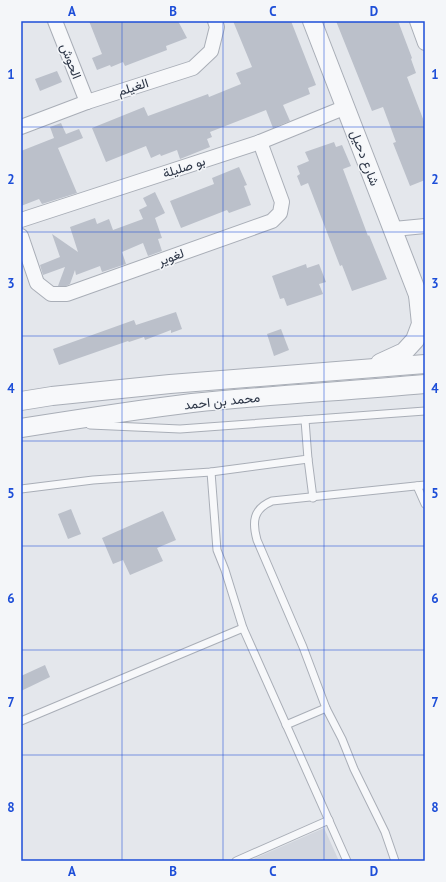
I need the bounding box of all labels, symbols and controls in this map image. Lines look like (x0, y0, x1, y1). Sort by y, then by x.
text: A (68, 3, 76, 20)
text: B (169, 3, 177, 20)
text: C (269, 3, 277, 20)
text: D (370, 3, 378, 20)
street label: الحوش (56, 41, 86, 81)
text: 1 (7, 66, 15, 83)
text: 1 (431, 66, 439, 83)
street label: الغيلم (115, 74, 151, 100)
street label: شارع دحيل (346, 128, 383, 189)
street label: بو صليلة (161, 152, 208, 182)
text: 2 (7, 171, 15, 188)
text: 2 (431, 171, 439, 188)
street label: لغوير (155, 244, 186, 270)
text: 3 (7, 275, 15, 292)
text: 3 (431, 275, 439, 292)
text: 4 (7, 380, 15, 397)
text: 4 (431, 380, 439, 397)
street label: محمد بن احمد (183, 389, 261, 413)
text: 5 (7, 485, 15, 502)
text: 5 (431, 485, 439, 502)
text: 6 (7, 590, 15, 607)
text: 6 (431, 590, 439, 607)
text: 7 (7, 694, 15, 711)
text: 7 (431, 694, 439, 711)
text: 8 (7, 799, 15, 816)
text: 8 (431, 799, 439, 816)
text: A (68, 863, 76, 880)
text: B (169, 863, 177, 880)
text: C (269, 863, 277, 880)
text: D (370, 863, 378, 880)

